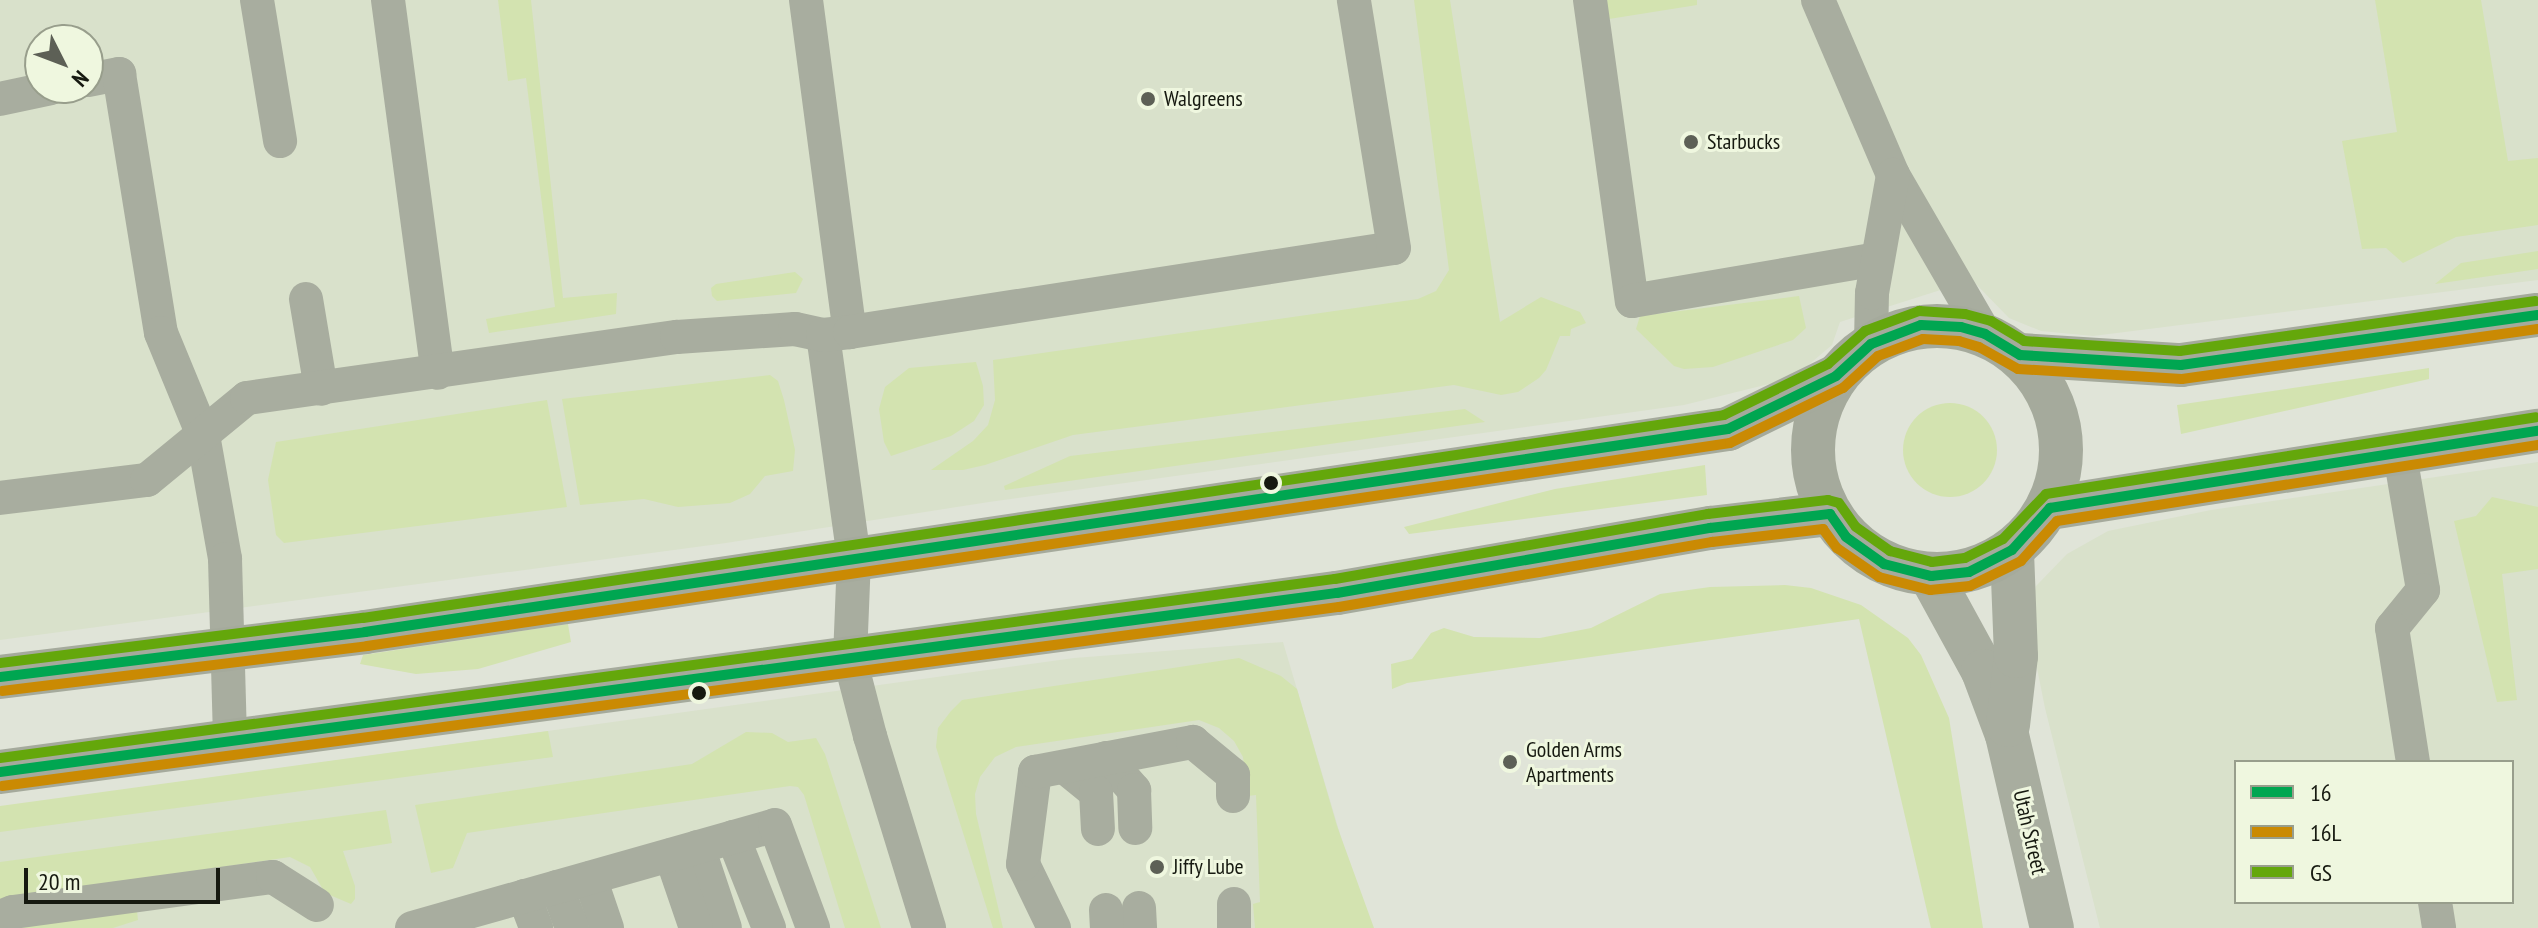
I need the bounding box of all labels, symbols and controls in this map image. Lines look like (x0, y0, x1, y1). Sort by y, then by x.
north arrow (24, 24, 104, 104)
text: N (66, 65, 95, 93)
place label: Walgreens (1164, 86, 1243, 112)
marker: Walgreens (1139, 90, 1157, 108)
place label: Starbucks (1707, 129, 1780, 155)
marker: Starbucks (1682, 133, 1700, 151)
unlabelled marker (1263, 475, 1279, 491)
unlabelled marker (691, 685, 707, 701)
place label: Golden Arms Apartments (1526, 736, 1623, 788)
marker: Golden Arms Apartments (1501, 753, 1519, 771)
legend (2234, 760, 2514, 904)
text: 16 (2310, 777, 2332, 808)
street label: Utah Street (2007, 787, 2053, 877)
text: 16L (2310, 817, 2342, 848)
scale bar (28, 852, 224, 902)
place label: Jiffy Lube (1173, 854, 1244, 880)
text: GS (2310, 857, 2332, 888)
marker: Jiffy Lube (1148, 858, 1166, 876)
text: 20 m (38, 866, 80, 897)

